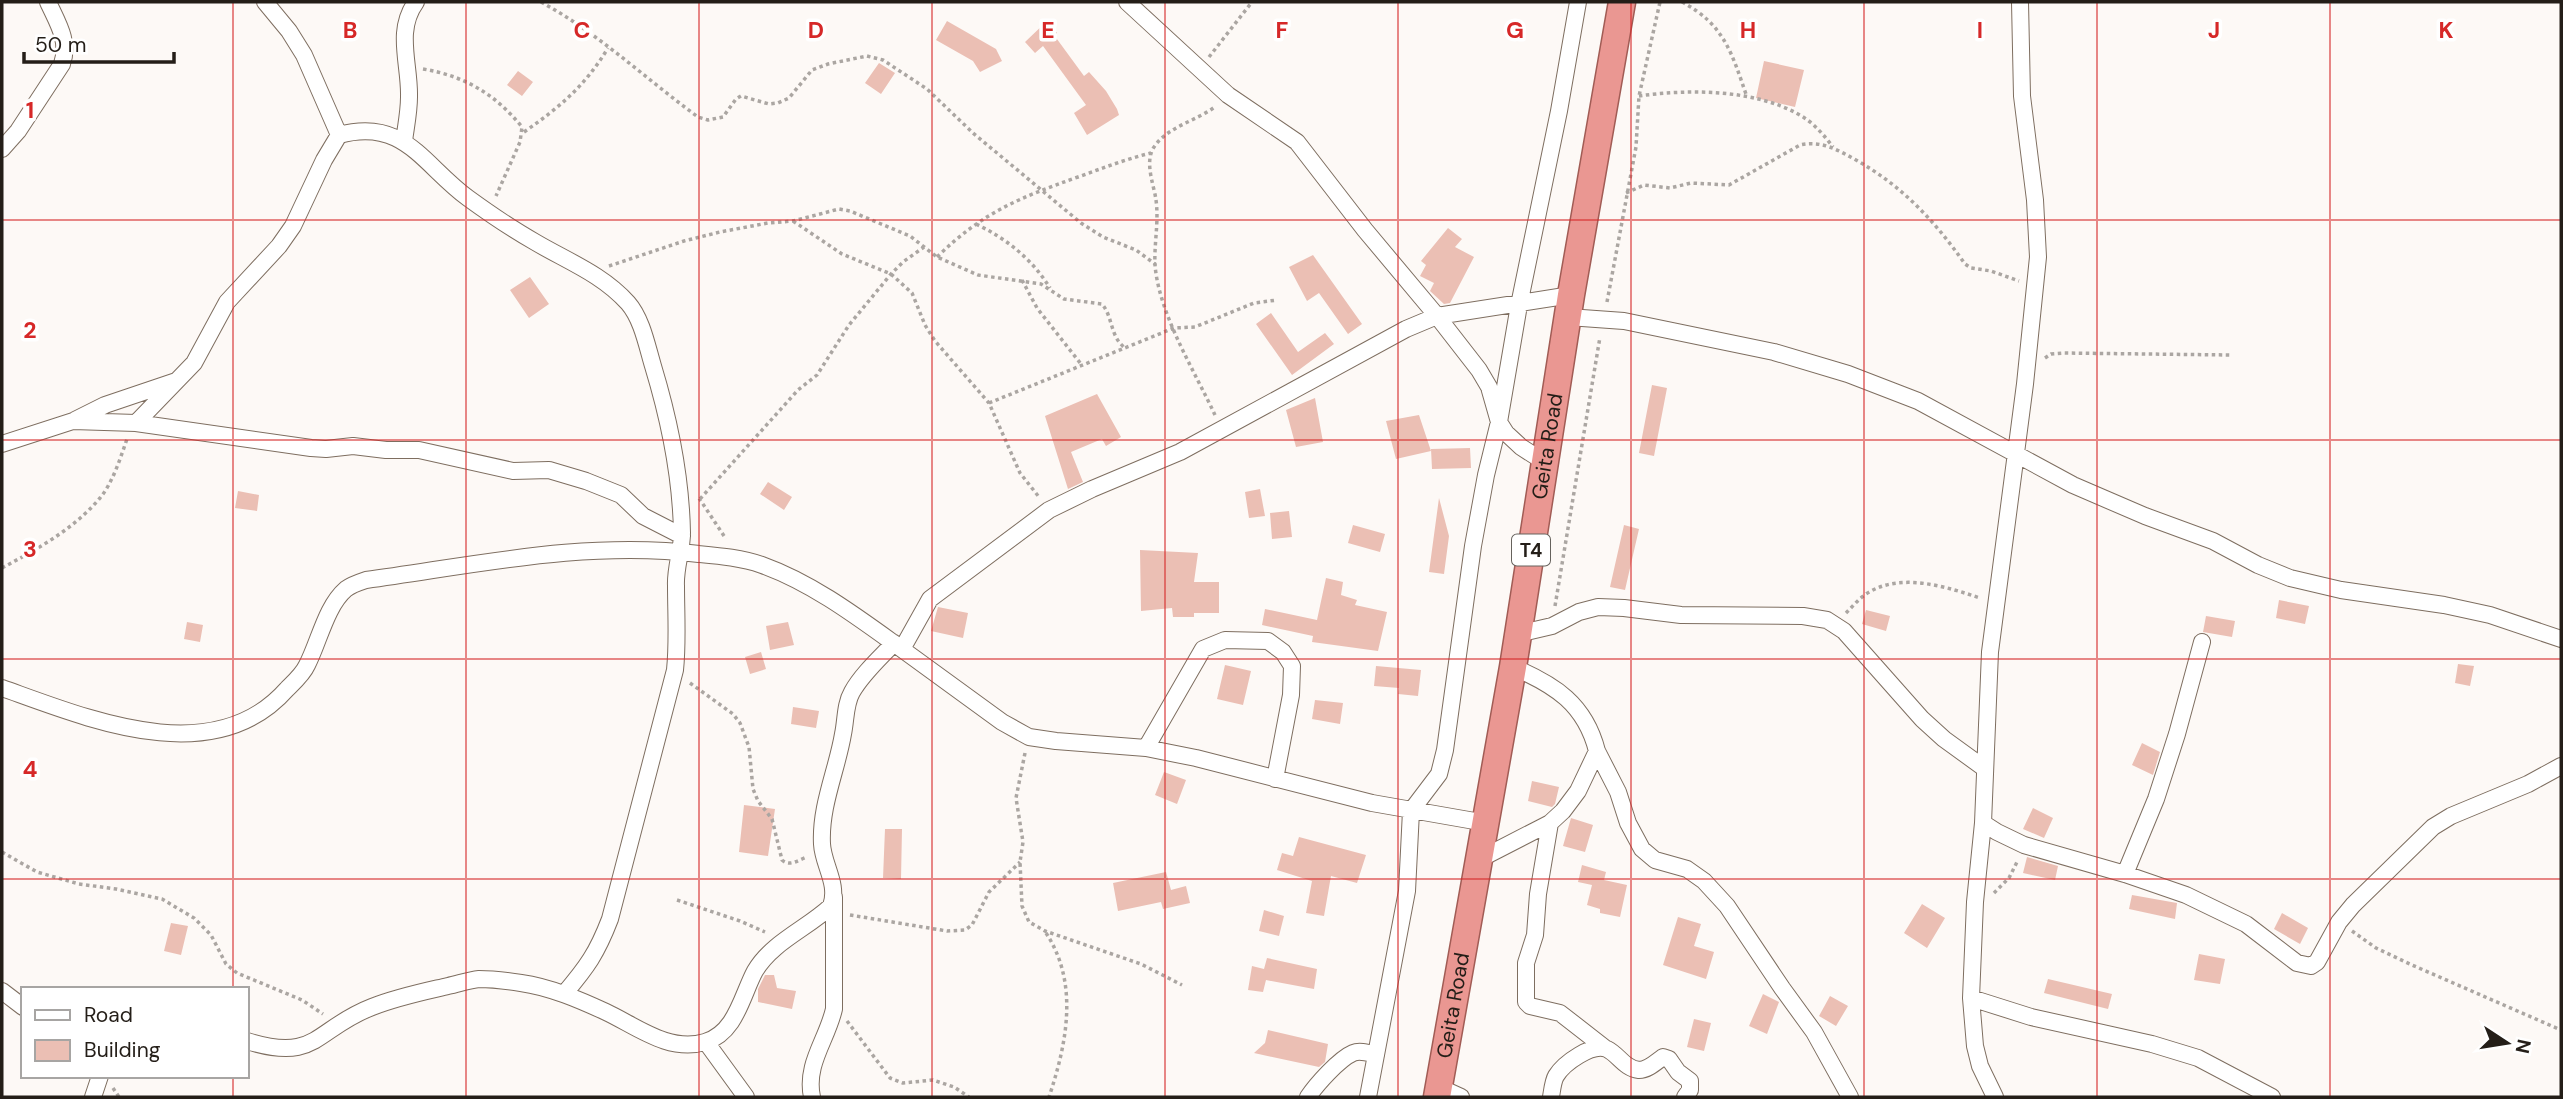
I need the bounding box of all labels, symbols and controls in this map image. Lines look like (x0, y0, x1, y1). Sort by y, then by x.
text: B (343, 15, 357, 45)
text: C (574, 15, 590, 45)
text: D (808, 15, 824, 45)
text: E (1041, 15, 1055, 45)
text: F (1276, 15, 1289, 45)
text: G (1506, 15, 1524, 45)
text: H (1740, 15, 1756, 45)
text: I (1977, 15, 1983, 45)
text: J (2208, 15, 2220, 45)
text: K (2438, 15, 2454, 45)
scale bar (24, 21, 175, 65)
text: 50 m (35, 31, 86, 59)
text: 1 (26, 95, 34, 125)
text: 2 (23, 315, 37, 345)
street label: Geita Road (1525, 391, 1569, 501)
text: 3 (23, 534, 37, 564)
road number: T4 (1512, 534, 1550, 566)
text: 4 (23, 754, 38, 784)
street label: Geita Road (1430, 950, 1476, 1061)
legend (21, 987, 248, 1078)
text: Road (84, 1001, 133, 1029)
north arrow (2472, 1008, 2542, 1078)
text: Building (84, 1036, 161, 1064)
text: N (2509, 1037, 2537, 1056)

